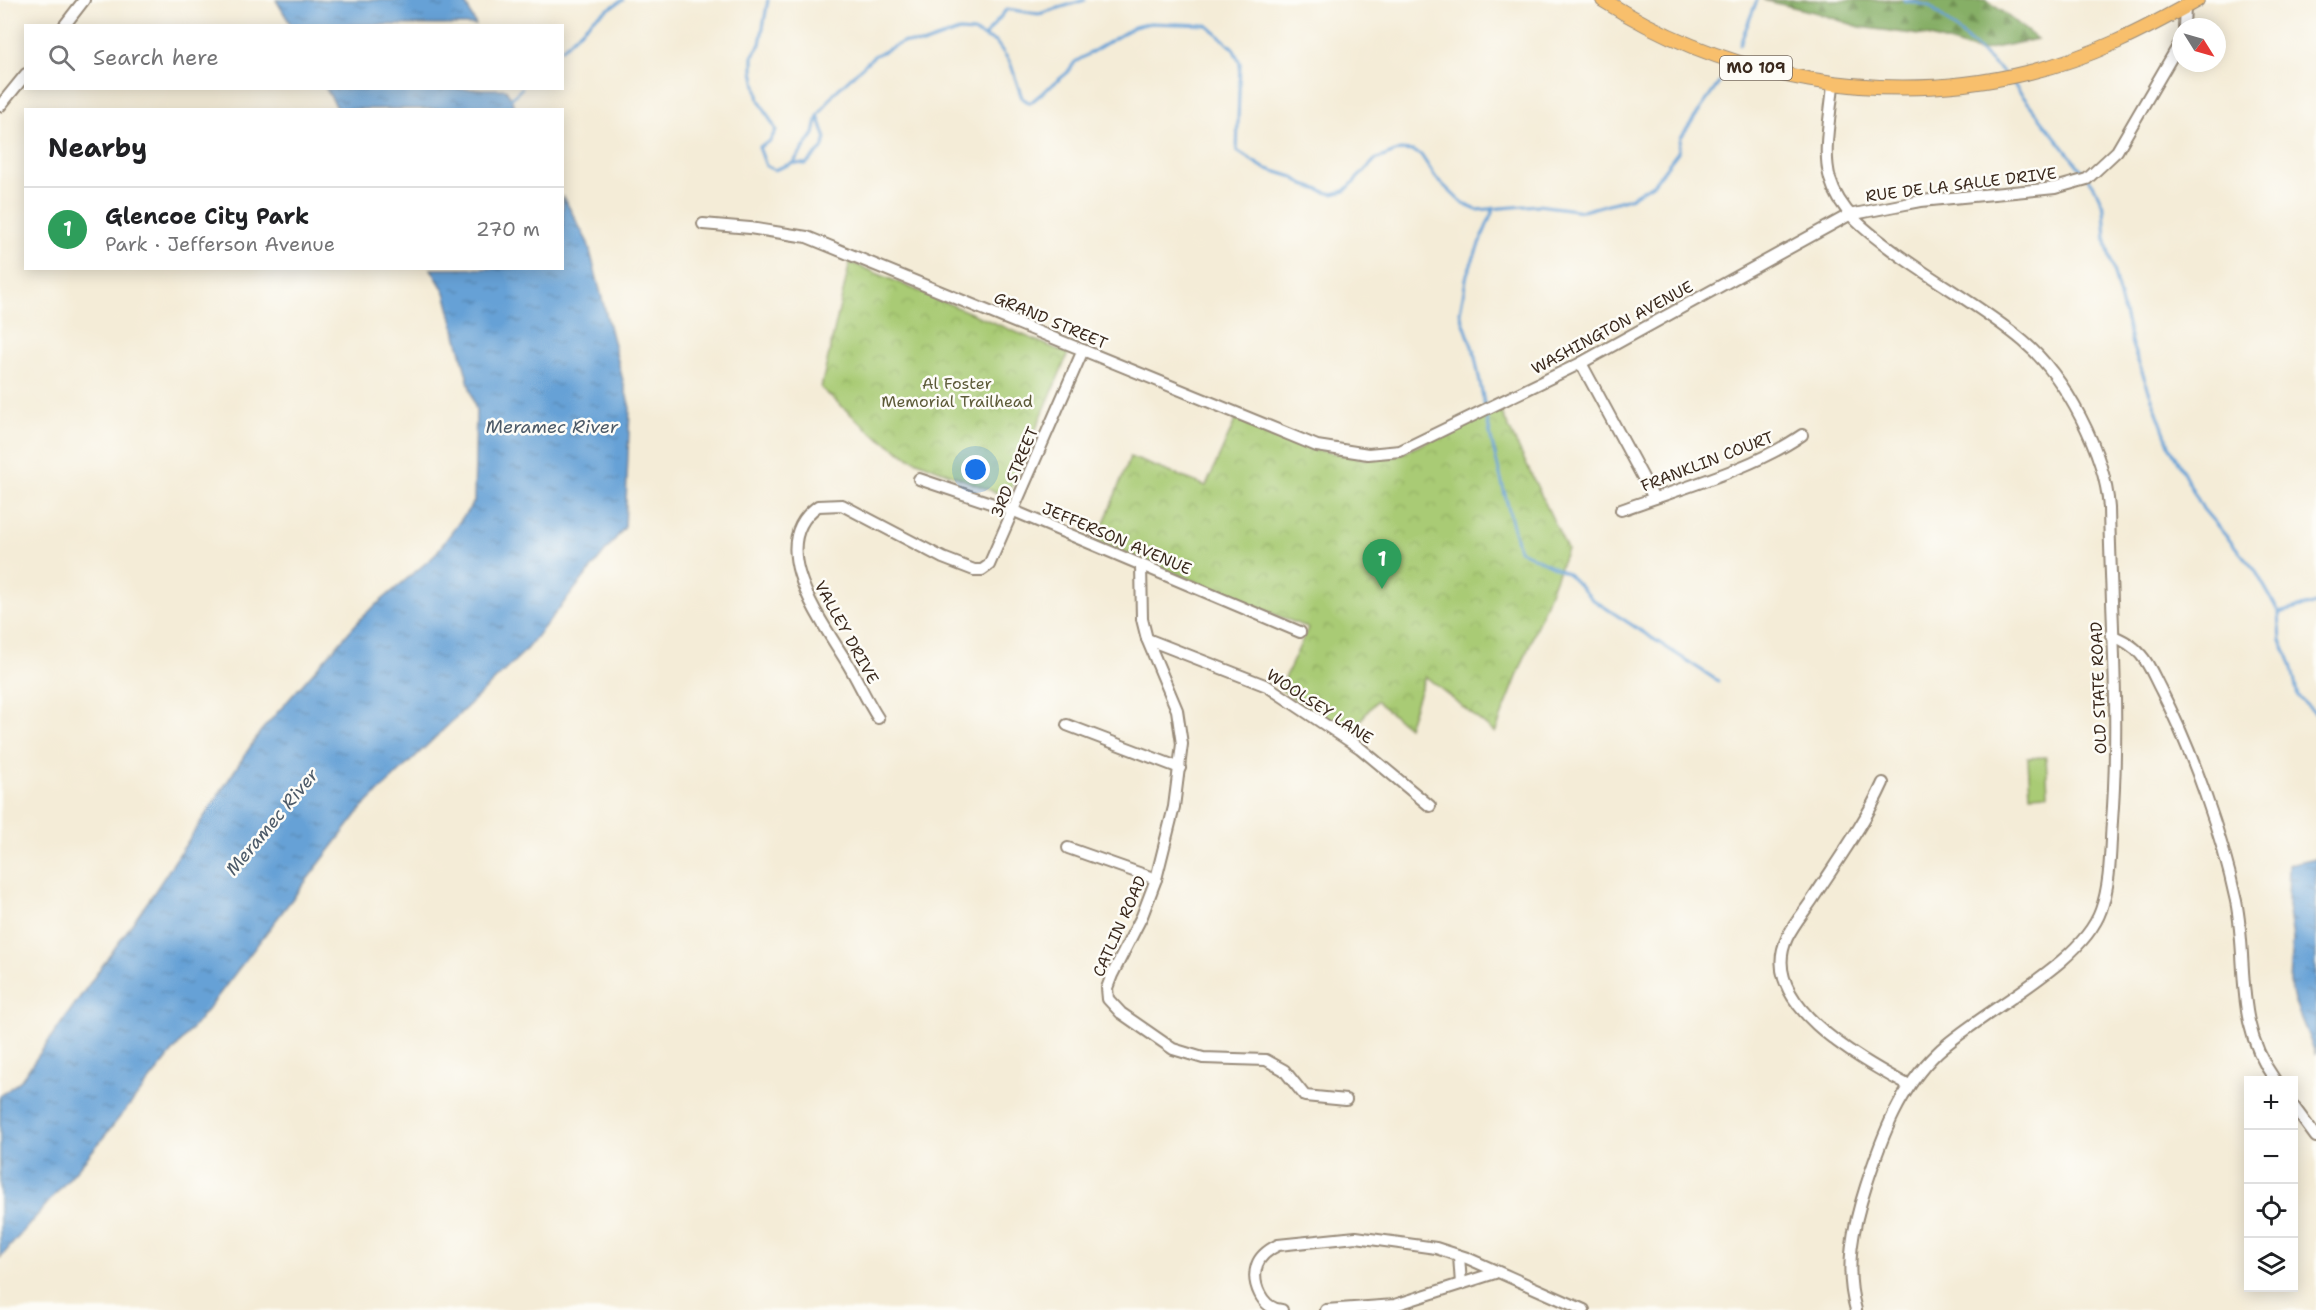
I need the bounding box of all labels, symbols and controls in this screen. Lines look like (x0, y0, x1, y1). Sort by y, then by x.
north arrow (2172, 18, 2226, 72)
search box (24, 24, 564, 90)
icon: search (45, 41, 78, 74)
text: Search here (93, 43, 219, 72)
road number: MO 109 (1720, 56, 1792, 80)
text: Nearby (48, 130, 147, 165)
street label: RUE DE LA SALLE DRIVE (1864, 162, 2058, 207)
text: Glencoe City Park (105, 202, 309, 231)
text: 1 (63, 216, 72, 242)
text: 270 m (476, 216, 540, 242)
text: Park · Jefferson Avenue (105, 231, 335, 257)
street label: WASHINGTON AVENUE (1528, 276, 1697, 379)
street label: GRAND STREET (991, 287, 1111, 354)
park label: Al Foster Memorial Trailhead (881, 373, 1033, 412)
water label: Meramec River (486, 415, 619, 439)
street label: 3RD STREET (986, 423, 1043, 521)
street label: FRANKLIN COURT (1638, 426, 1777, 496)
your location (961, 455, 990, 484)
street label: JEFFERSON AVENUE (1039, 497, 1195, 579)
pin: 1 (1362, 540, 1402, 589)
street label: VALLEY DRIVE (810, 577, 884, 687)
street label: OLD STATE ROAD (2086, 621, 2111, 755)
street label: WOOLSEY LANE (1262, 664, 1377, 749)
water label: Meramec River (220, 763, 324, 880)
street label: CATLIN ROAD (1088, 872, 1151, 980)
map controls (2244, 1076, 2298, 1292)
button: + (2244, 1076, 2298, 1130)
button: − (2244, 1130, 2298, 1184)
button: locate (2244, 1184, 2298, 1238)
button: layers (2244, 1238, 2298, 1292)

